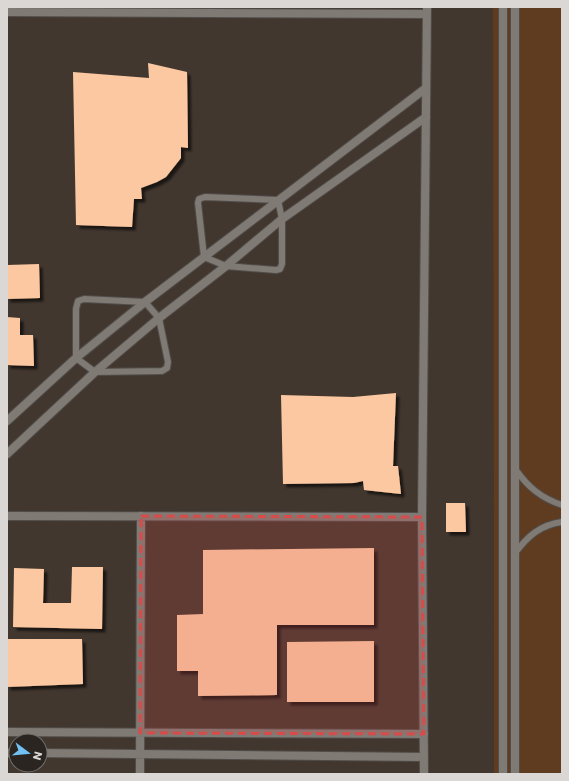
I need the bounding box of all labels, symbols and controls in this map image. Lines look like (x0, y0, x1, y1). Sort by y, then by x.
north arrow (8, 733, 48, 773)
text: N (29, 750, 46, 762)

